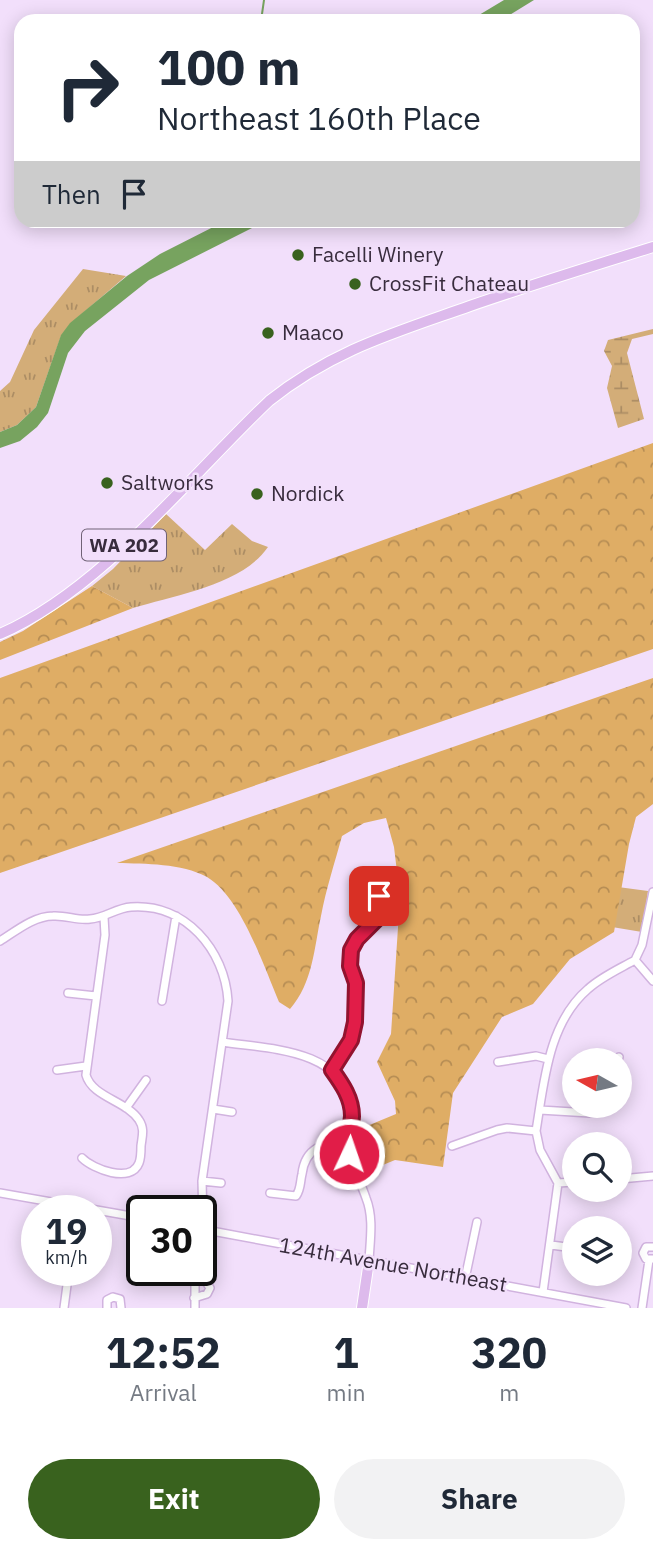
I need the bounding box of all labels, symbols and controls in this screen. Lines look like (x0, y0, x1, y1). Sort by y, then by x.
text: 100 m (157, 35, 301, 98)
icon: right (42, 42, 133, 133)
text: Northeast 160th Place (157, 97, 481, 139)
icon: arrive (115, 175, 153, 213)
text: Then (42, 177, 101, 211)
place label: Facelli Winery (312, 240, 444, 268)
marker: Facelli Winery (290, 247, 306, 263)
place label: CrossFit Chateau (369, 269, 529, 297)
marker: CrossFit Chateau (347, 276, 363, 292)
place label: Maaco (282, 318, 344, 346)
marker: Maaco (260, 325, 276, 341)
place label: Saltworks (121, 468, 214, 496)
marker: Saltworks (99, 475, 115, 491)
place label: Nordick (271, 479, 344, 507)
marker: Nordick (249, 486, 265, 502)
road number: WA 202 (82, 530, 166, 560)
pin (349, 866, 409, 926)
icon: arrive (360, 877, 398, 915)
north arrow (562, 1048, 632, 1118)
map controls (562, 1048, 632, 1286)
position arrow (312, 1117, 386, 1191)
button: search (562, 1132, 632, 1202)
speed limit sign: 30 (126, 1195, 217, 1286)
text: 19 (45, 1208, 88, 1254)
button: layers (562, 1216, 632, 1286)
street label: 124th Avenue Northeast (277, 1230, 509, 1298)
text: km/h (45, 1246, 88, 1269)
text: 12:52 (106, 1325, 221, 1380)
text: 1 (333, 1325, 359, 1380)
text: 320 (471, 1325, 547, 1380)
text: Arrival (130, 1377, 197, 1407)
text: min (327, 1377, 365, 1407)
text: m (499, 1377, 519, 1407)
button: Exit (28, 1459, 320, 1539)
button: Share (334, 1459, 625, 1539)

